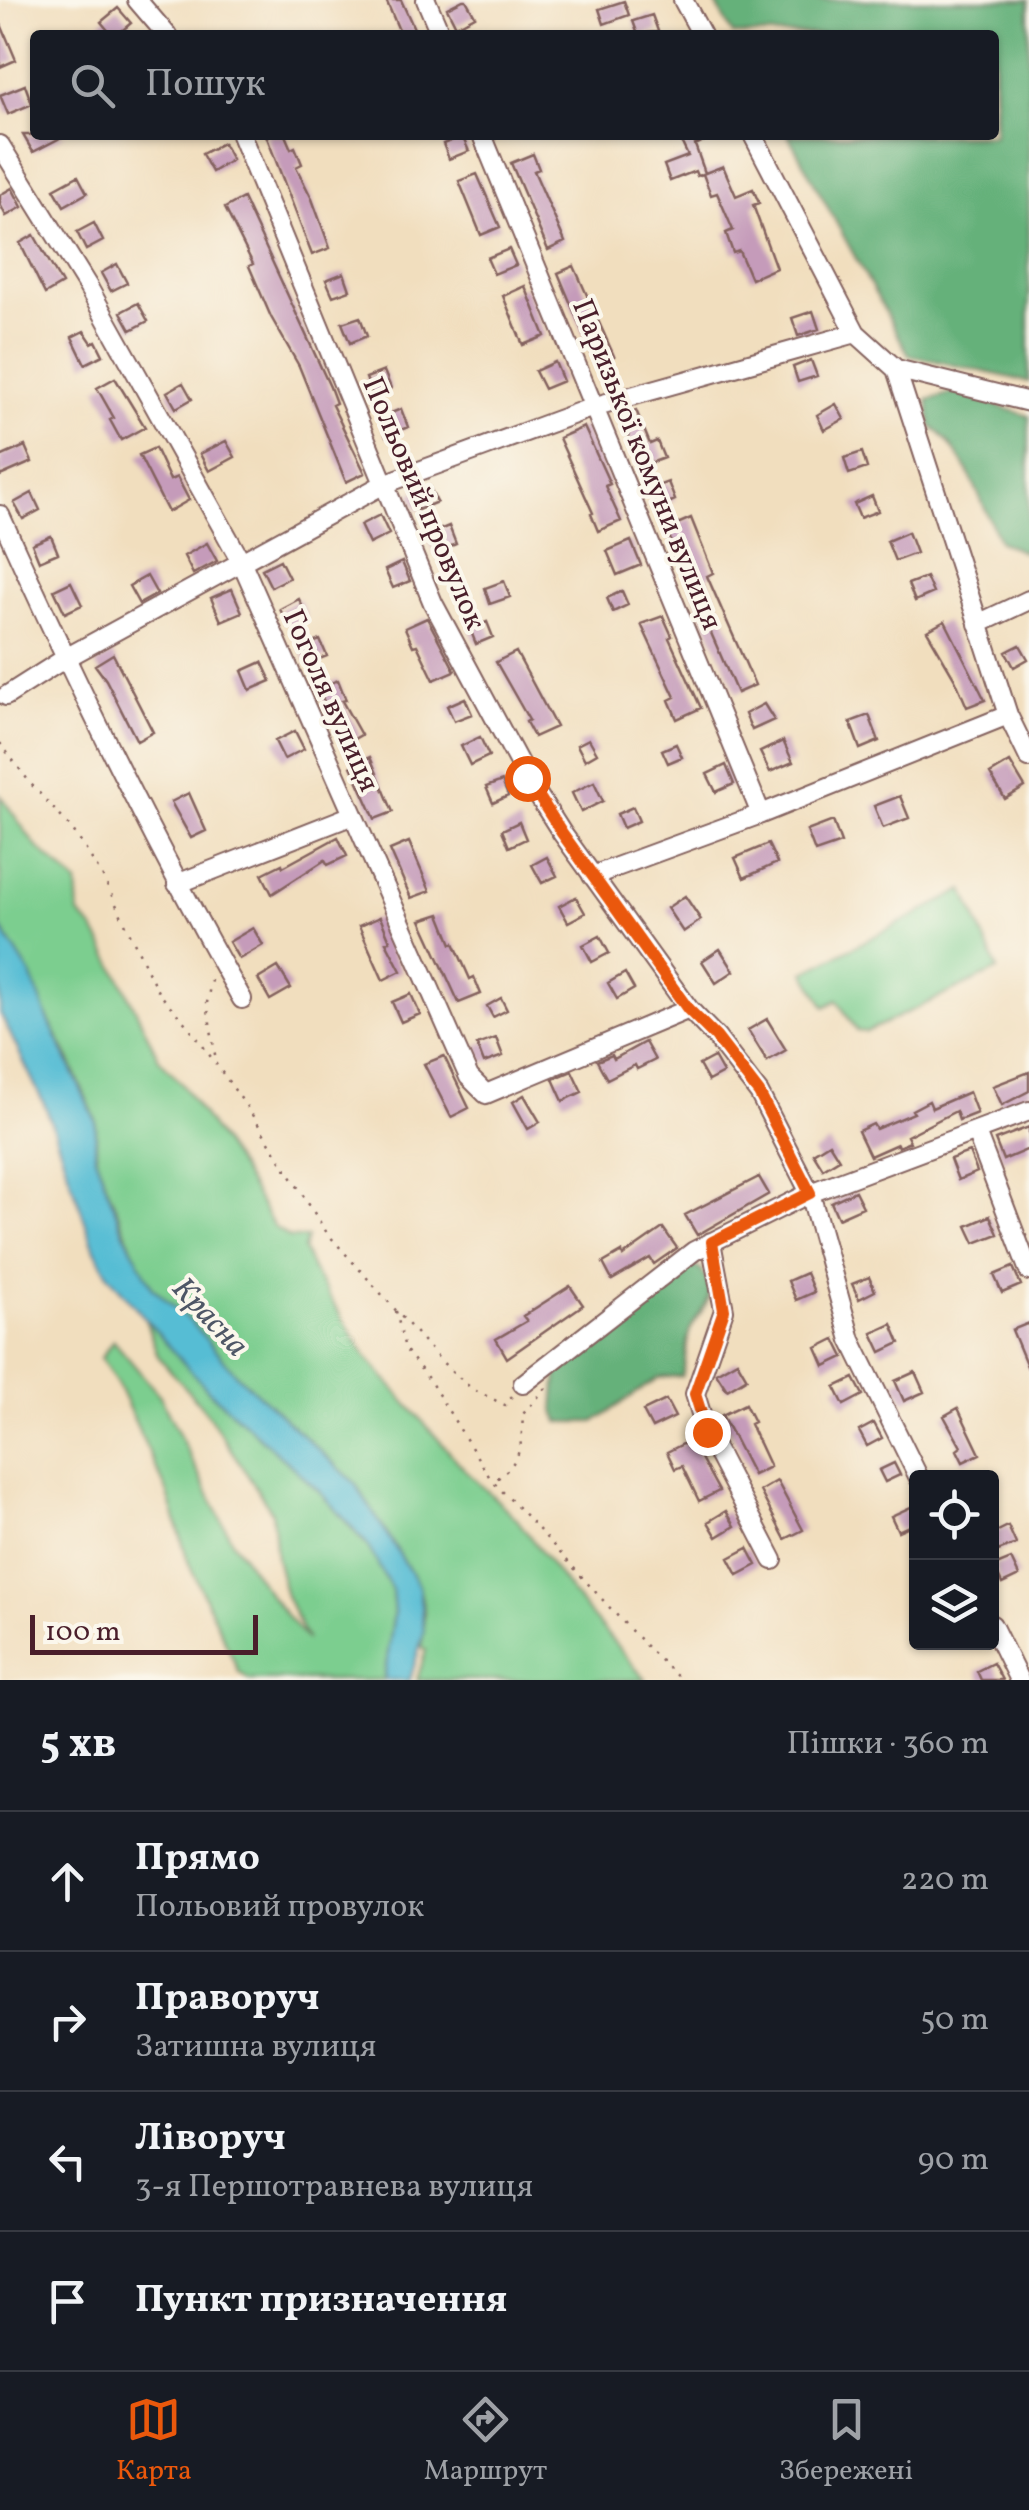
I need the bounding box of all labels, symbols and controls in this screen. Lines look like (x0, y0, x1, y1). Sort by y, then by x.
search box (30, 30, 999, 140)
icon: search (65, 58, 120, 113)
text: Пошук (145, 59, 265, 112)
street label: Паризької комуни вулиця (560, 293, 732, 637)
street label: Польовий провулок (351, 371, 495, 637)
street label: Гоголя вулиця (271, 603, 389, 799)
route start (505, 756, 551, 802)
water label: Красна (160, 1268, 257, 1368)
route end (685, 1410, 731, 1456)
map controls (909, 1470, 999, 1650)
button: locate (909, 1470, 999, 1560)
button: layers (909, 1560, 999, 1650)
scale bar (30, 1610, 258, 1654)
text: 100 m (45, 1613, 120, 1652)
text: 5 хв (40, 1716, 116, 1775)
text: Пішки · 360 m (787, 1723, 989, 1767)
text: Прямо (135, 1833, 260, 1886)
icon: ahead (40, 1854, 95, 1909)
text: 220 m (901, 1859, 989, 1903)
text: Польовий провулок (135, 1886, 424, 1930)
text: Праворуч (135, 1973, 320, 2026)
icon: right (40, 1994, 95, 2049)
text: 50 m (920, 1999, 989, 2043)
text: Затишна вулиця (135, 2026, 376, 2070)
text: Ліворуч (135, 2113, 286, 2166)
icon: left (40, 2134, 95, 2189)
text: 90 m (918, 2139, 989, 2183)
text: 3-я Першотравнева вулиця (135, 2166, 533, 2210)
icon: arrive (40, 2274, 95, 2329)
text: Пункт призначення (135, 2275, 507, 2328)
tab: Карта (116, 2392, 192, 2491)
tab: Маршрут (424, 2392, 547, 2491)
tab: Збережені (779, 2392, 913, 2491)

